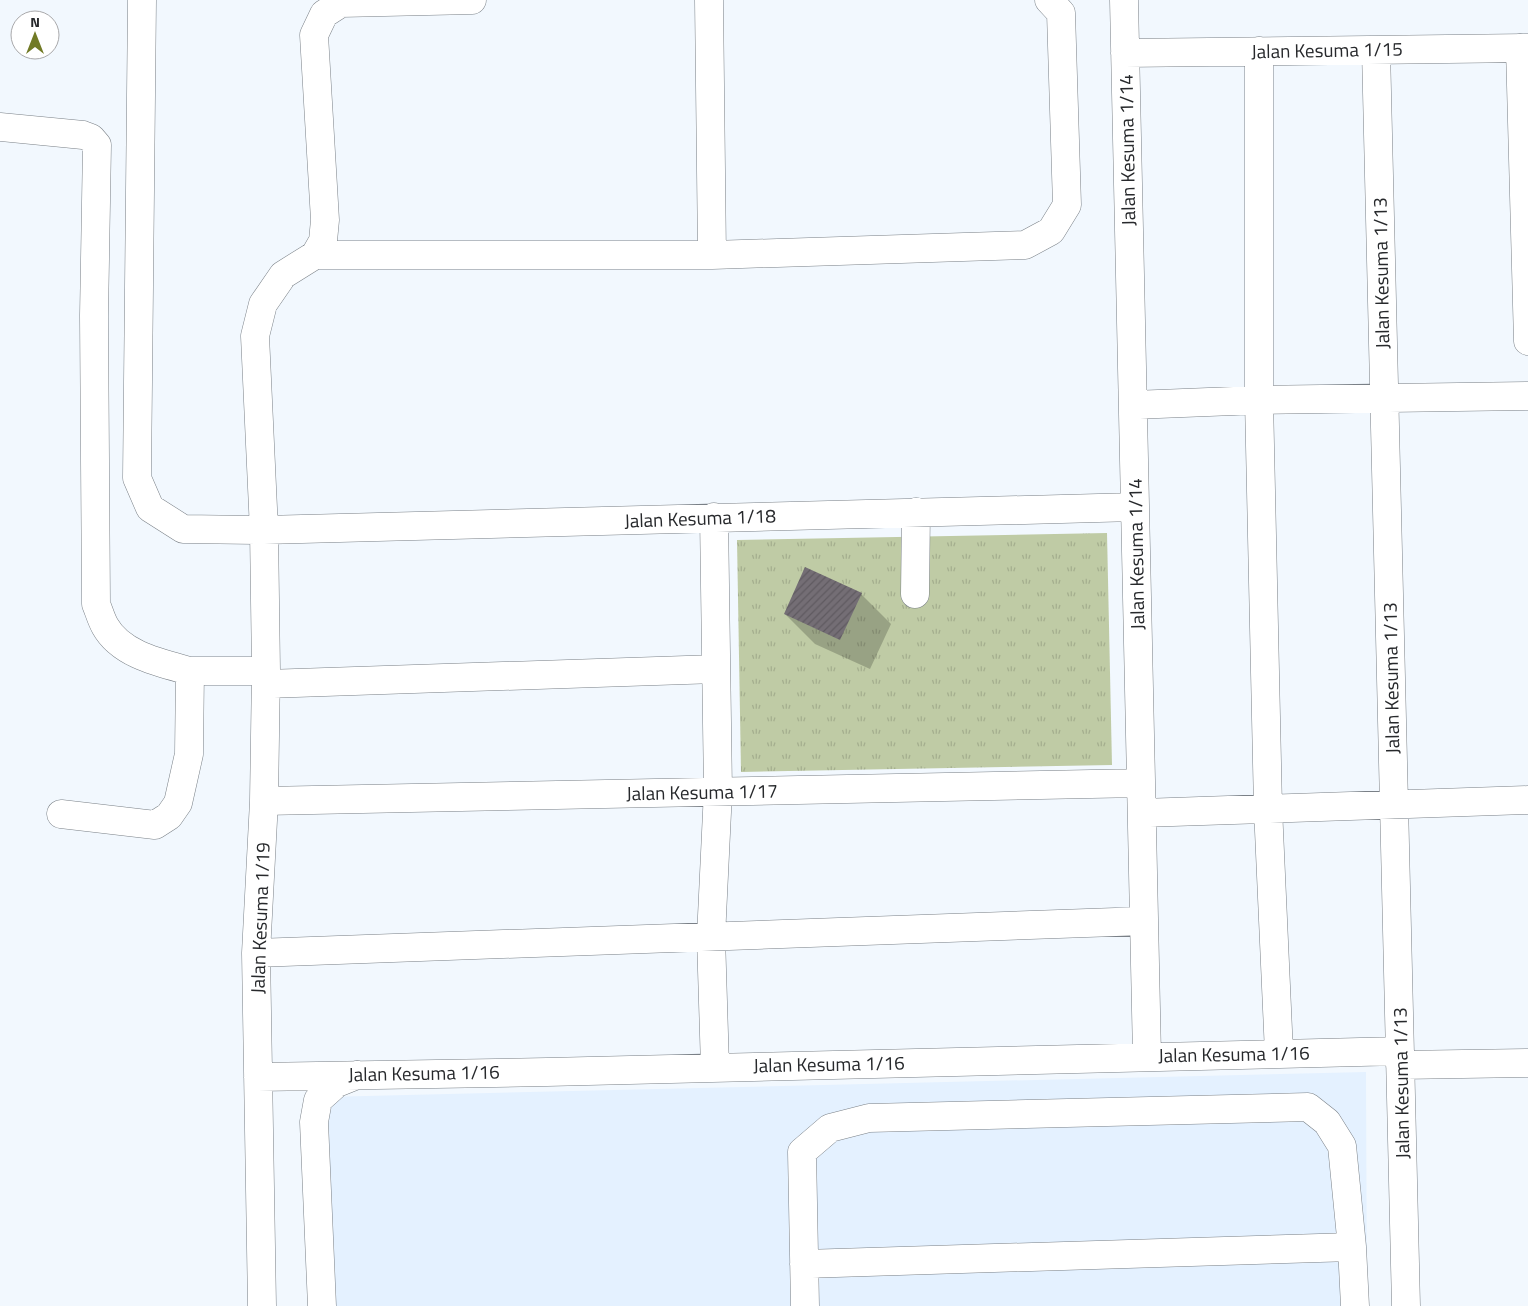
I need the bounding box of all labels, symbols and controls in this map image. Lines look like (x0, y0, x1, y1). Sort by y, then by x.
north arrow (10, 10, 60, 60)
text: N (30, 11, 40, 32)
street label: Jalan Kesuma 1/15 (1251, 34, 1403, 65)
street label: Jalan Kesuma 1/14 (1111, 74, 1142, 226)
street label: Jalan Kesuma 1/13 (1365, 197, 1396, 349)
street label: Jalan Kesuma 1/14 (1120, 478, 1151, 630)
street label: Jalan Kesuma 1/18 (624, 500, 777, 535)
street label: Jalan Kesuma 1/13 (1375, 602, 1406, 754)
street label: Jalan Kesuma 1/17 (626, 776, 778, 807)
street label: Jalan Kesuma 1/19 (242, 842, 277, 994)
street label: Jalan Kesuma 1/13 (1385, 1007, 1416, 1159)
street label: Jalan Kesuma 1/16 (1158, 1038, 1310, 1069)
street label: Jalan Kesuma 1/16 (753, 1048, 905, 1079)
street label: Jalan Kesuma 1/16 (348, 1057, 500, 1088)

